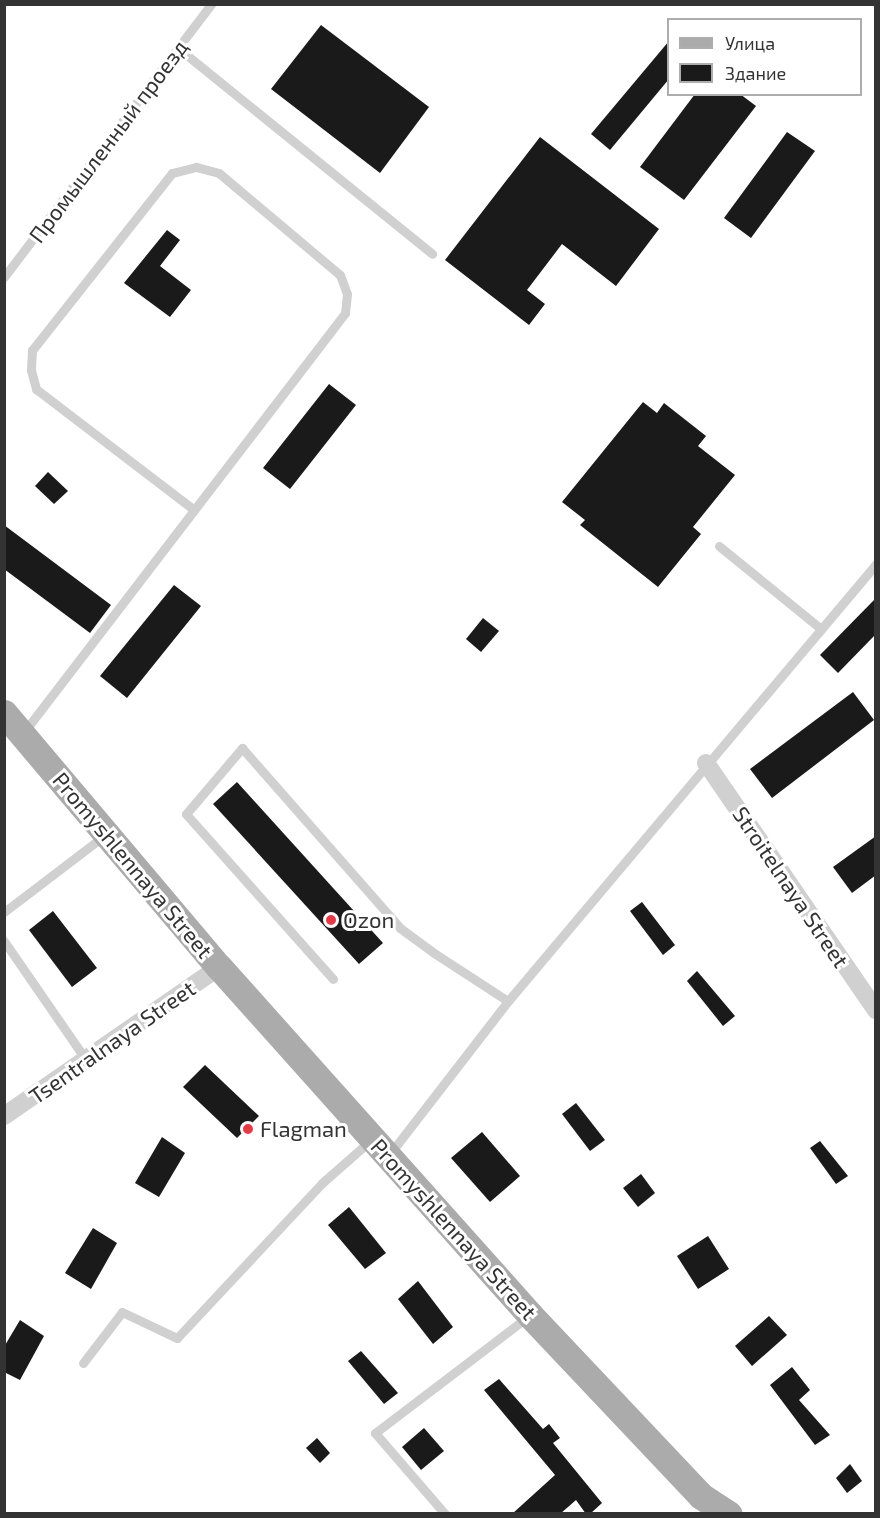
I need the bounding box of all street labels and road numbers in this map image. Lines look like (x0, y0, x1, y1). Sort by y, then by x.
street label: Промышленный проезд (23, 34, 193, 248)
street label: Promyshlennaya Street (48, 767, 218, 963)
street label: Stroitelnaya Street (727, 802, 855, 972)
street label: Tsentralnaya Street (24, 975, 200, 1109)
street label: Promyshlennaya Street (366, 1133, 542, 1325)

